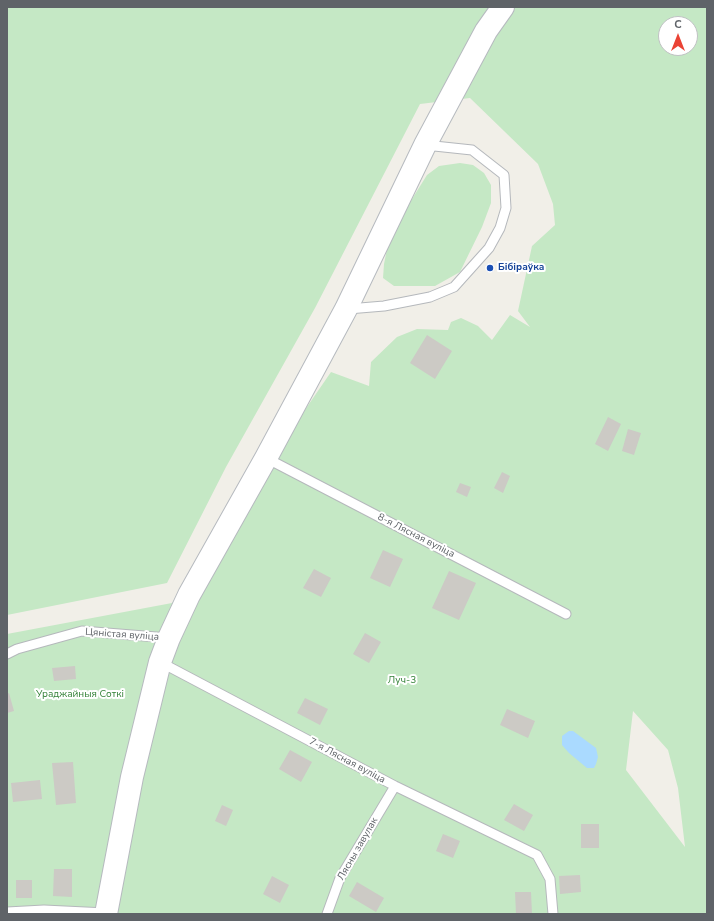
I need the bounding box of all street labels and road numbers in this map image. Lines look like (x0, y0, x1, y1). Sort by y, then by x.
street label: 8-я Лясная вуліца (375, 511, 457, 561)
street label: Цяністая вуліца (85, 626, 159, 644)
street label: 7-я Лясная вуліца (307, 736, 387, 786)
street label: Лясны завулак (335, 816, 381, 882)

